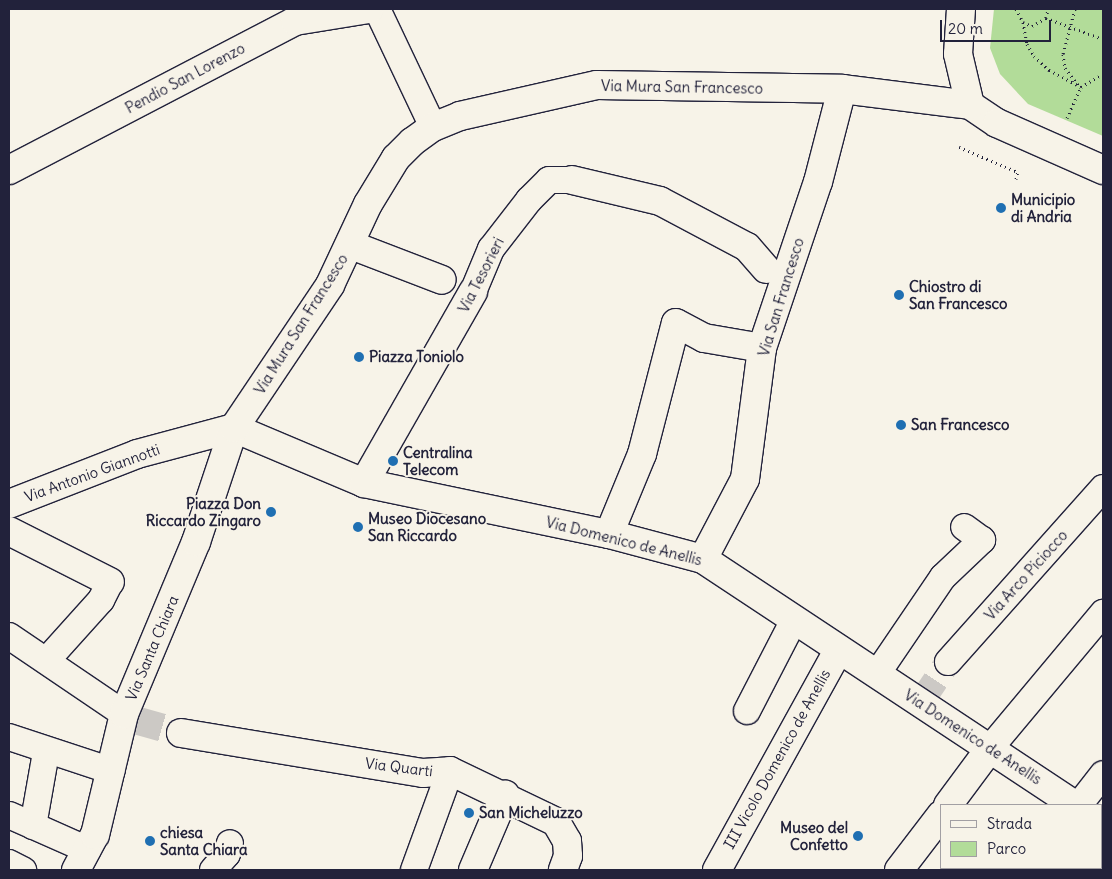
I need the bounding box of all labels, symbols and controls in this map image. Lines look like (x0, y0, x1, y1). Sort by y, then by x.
scale bar (942, 10, 1053, 42)
text: 20 m (948, 19, 983, 38)
street label: Pendio San Lorenzo (122, 39, 248, 117)
street label: Via Mura San Francesco (601, 77, 763, 97)
place label: Municipio di Andria (1011, 190, 1075, 225)
marker: Municipio di Andria (995, 202, 1007, 214)
street label: Via Tesorieri (454, 234, 508, 316)
street label: Via San Francesco (754, 235, 808, 359)
street label: Via Mura San Francesco (250, 250, 352, 398)
place label: Chiostro di San Francesco (909, 277, 1007, 312)
marker: Chiostro di San Francesco (893, 289, 905, 301)
place label: Piazza Toniolo (369, 348, 464, 366)
marker: Piazza Toniolo (353, 351, 365, 363)
place label: San Francesco (911, 416, 1009, 434)
marker: San Francesco (895, 419, 907, 431)
street label: Via Antonio Giannotti (22, 440, 162, 506)
place label: Centralina Telecom (403, 443, 473, 478)
marker: Centralina Telecom (387, 455, 399, 467)
place label: Piazza Don Riccardo Zingaro (146, 494, 261, 529)
marker: Piazza Don Riccardo Zingaro (265, 506, 277, 518)
place label: Museo Diocesano San Riccardo (368, 509, 486, 544)
street label: Via Domenico de Anellis (544, 513, 704, 569)
marker: Museo Diocesano San Riccardo (352, 521, 364, 533)
street label: Via Arco Piciocco (981, 526, 1071, 624)
street label: Via Santa Chiara (122, 593, 182, 703)
street label: III Vicolo Domenico de Anellis (720, 666, 834, 852)
street label: Via Domenico de Anellis (901, 686, 1045, 788)
street label: Via Quarti (364, 754, 434, 780)
place label: San Micheluzzo (479, 804, 583, 822)
legend (940, 804, 1102, 869)
marker: San Micheluzzo (463, 807, 475, 819)
text: Strada (987, 814, 1032, 833)
place label: Museo del Confetto (780, 818, 848, 853)
place label: chiesa Santa Chiara (160, 823, 248, 858)
marker: Museo del Confetto (852, 830, 864, 842)
marker: chiesa Santa Chiara (144, 835, 156, 847)
text: Parco (987, 839, 1026, 858)

